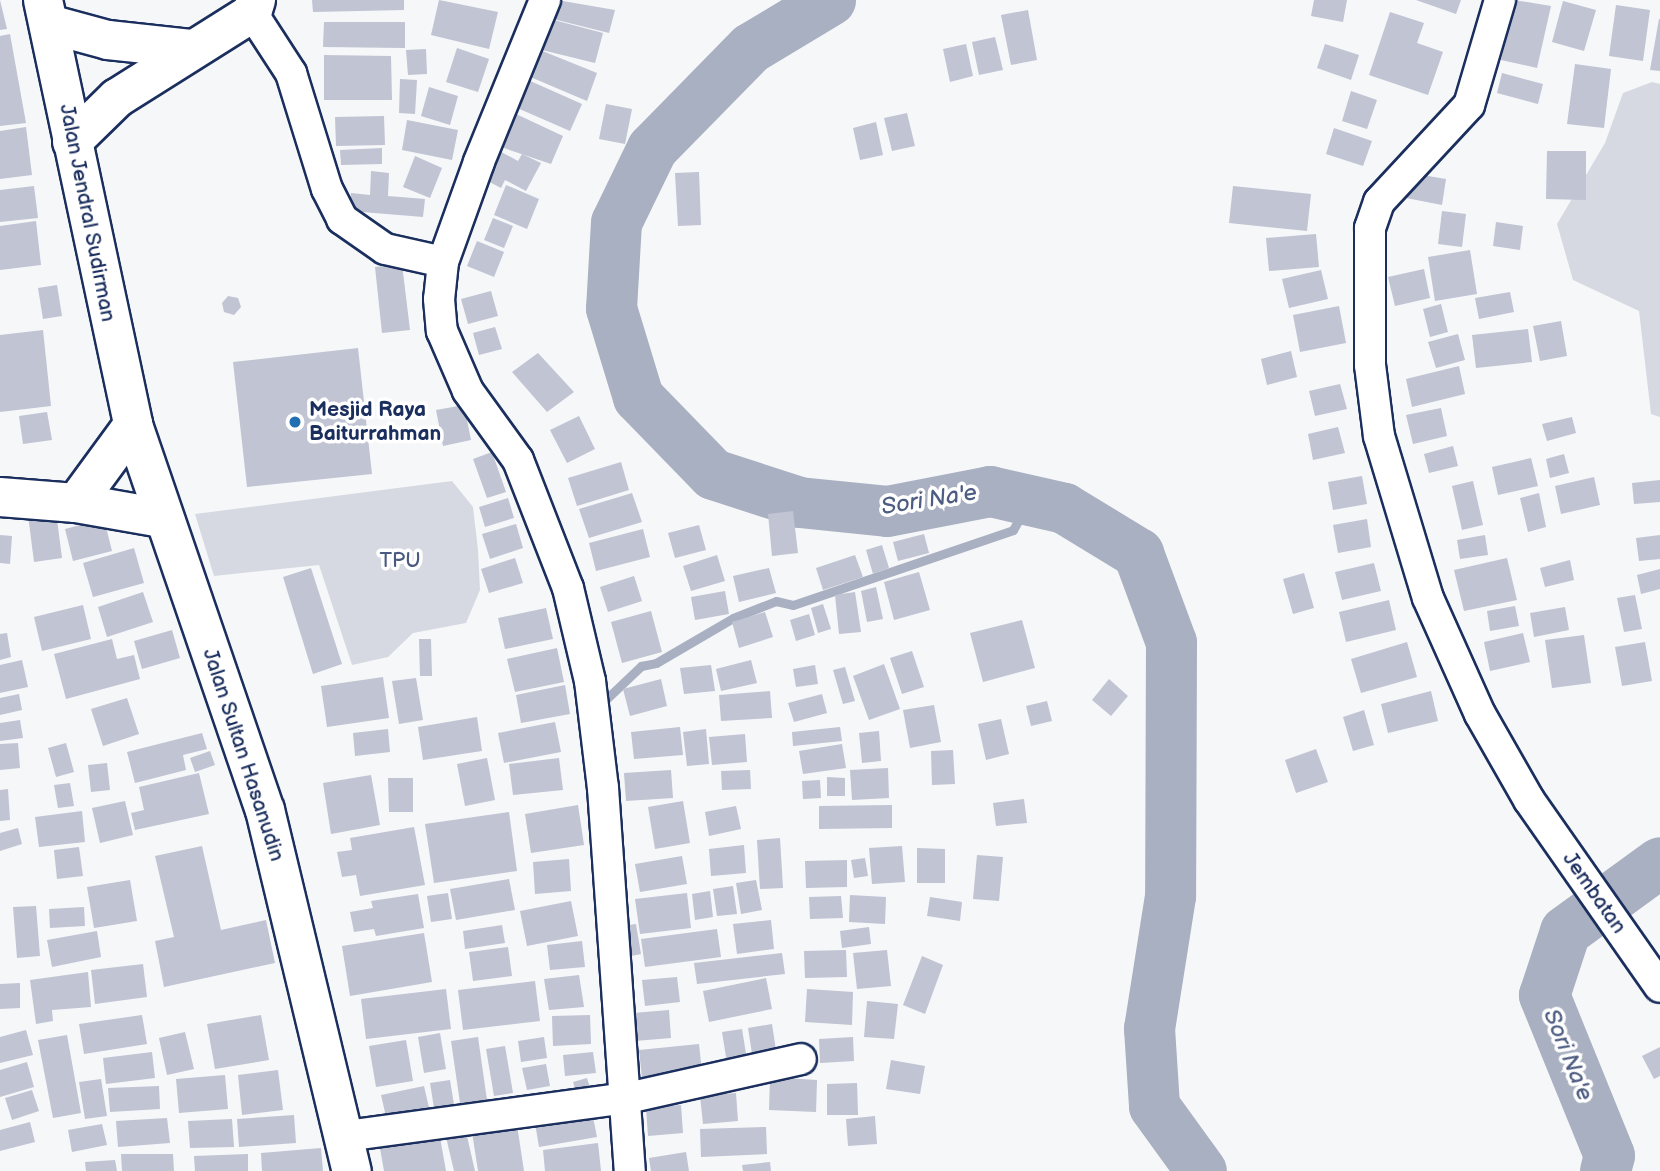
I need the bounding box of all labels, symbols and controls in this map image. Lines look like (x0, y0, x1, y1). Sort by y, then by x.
street label: Jalan Jendral Sudirman (53, 101, 121, 325)
place label: Mesjid Raya Baiturrahman (309, 397, 441, 447)
marker: Mesjid Raya Baiturrahman (287, 414, 303, 430)
water label: Sori Na'e (879, 479, 979, 521)
park label: TPU (379, 548, 421, 574)
street label: Jalan Sultan Hasanudin (197, 645, 289, 865)
street label: Jembatan (1557, 847, 1631, 939)
water label: Sori Na'e (1537, 1005, 1599, 1105)

